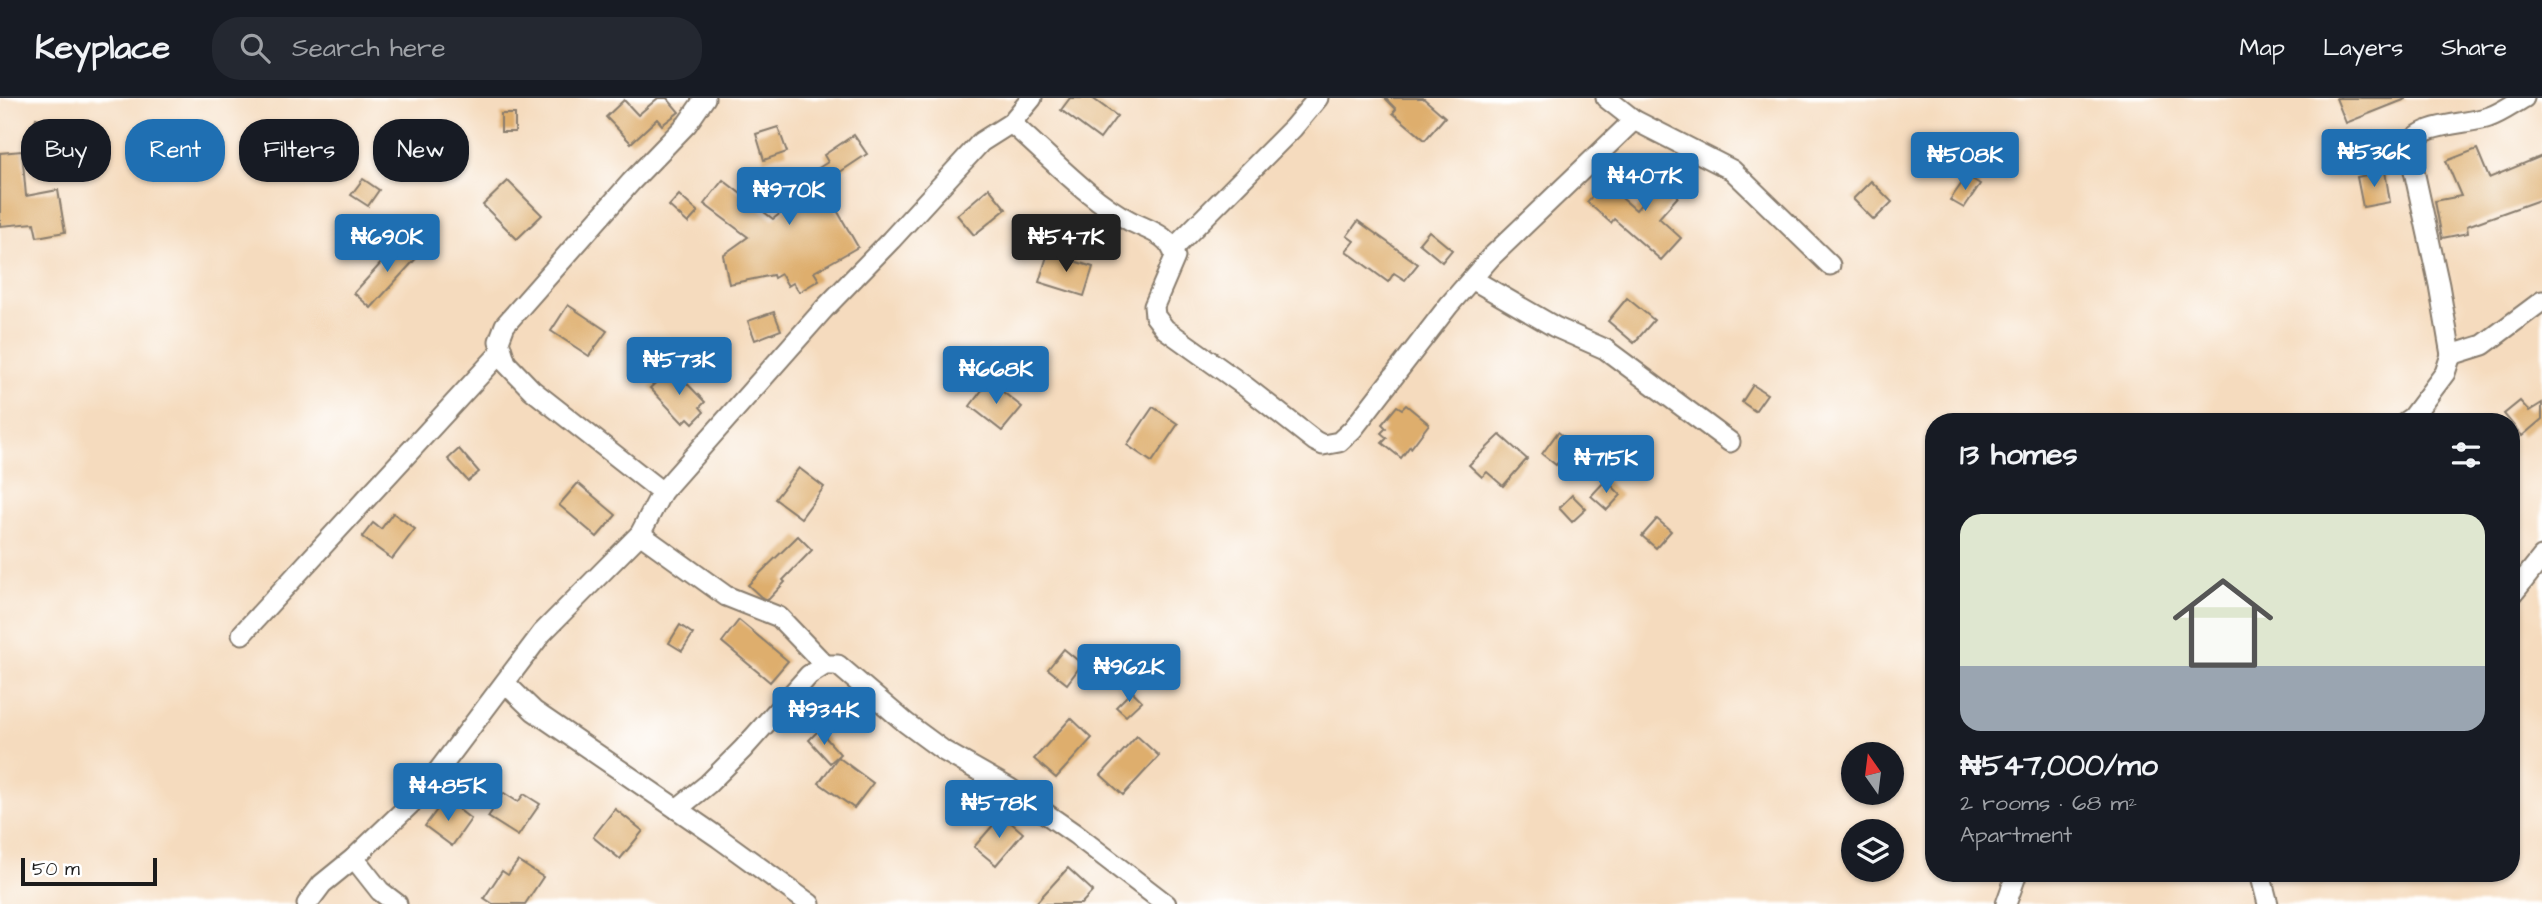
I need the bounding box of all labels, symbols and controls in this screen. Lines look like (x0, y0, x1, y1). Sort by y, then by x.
search box (212, 17, 702, 80)
text: Keyplace (35, 25, 170, 71)
icon: search (236, 29, 274, 67)
text: Search here (292, 30, 445, 66)
text: Map (2240, 31, 2285, 65)
text: Layers (2323, 31, 2403, 65)
text: Share (2441, 31, 2507, 65)
chip: Buy (21, 119, 111, 182)
chip: Rent (125, 119, 225, 182)
chip: Filters (239, 119, 359, 182)
chip: New (373, 119, 469, 182)
pin: ₦536K (2325, 130, 2423, 189)
pin: ₦508K (1916, 132, 2014, 192)
text: ₦536K (2338, 136, 2410, 168)
text: ₦508K (1927, 139, 2003, 171)
pin: ₦407K (1596, 153, 1694, 213)
text: ₦407K (1608, 160, 1682, 192)
pin: ₦970K (740, 167, 838, 227)
text: ₦970K (753, 174, 825, 206)
pin: ₦690K (338, 214, 436, 274)
pin: ₦547K (1017, 214, 1115, 274)
text: ₦690K (351, 221, 423, 253)
text: ₦547K (1028, 221, 1104, 253)
pin: ₦573K (630, 338, 728, 397)
text: ₦573K (643, 344, 715, 376)
pin: ₦668K (947, 346, 1045, 406)
text: ₦668K (959, 353, 1033, 385)
text: 13 homes (1960, 434, 2077, 476)
pin: ₦715K (1557, 436, 1655, 495)
icon: filters (2447, 436, 2485, 474)
text: ₦715K (1574, 442, 1638, 474)
icon: home (2160, 560, 2286, 686)
pin: ₦962K (1080, 644, 1178, 704)
text: ₦962K (1093, 651, 1165, 683)
pin: ₦934K (775, 688, 873, 747)
text: ₦934K (789, 694, 860, 726)
north arrow (1841, 742, 1904, 805)
map controls (1841, 742, 1904, 882)
text: ₦547,000/mo (1960, 745, 2158, 787)
pin: ₦485K (399, 764, 497, 823)
text: ₦485K (409, 770, 487, 802)
pin: ₦578K (950, 780, 1048, 840)
text: ₦578K (961, 787, 1037, 819)
text: 2 rooms · 68 m² (1960, 787, 2137, 819)
button: layers (1841, 819, 1904, 882)
text: Apartment (1960, 819, 2072, 851)
scale bar (21, 855, 158, 887)
text: 50 m (32, 856, 80, 883)

